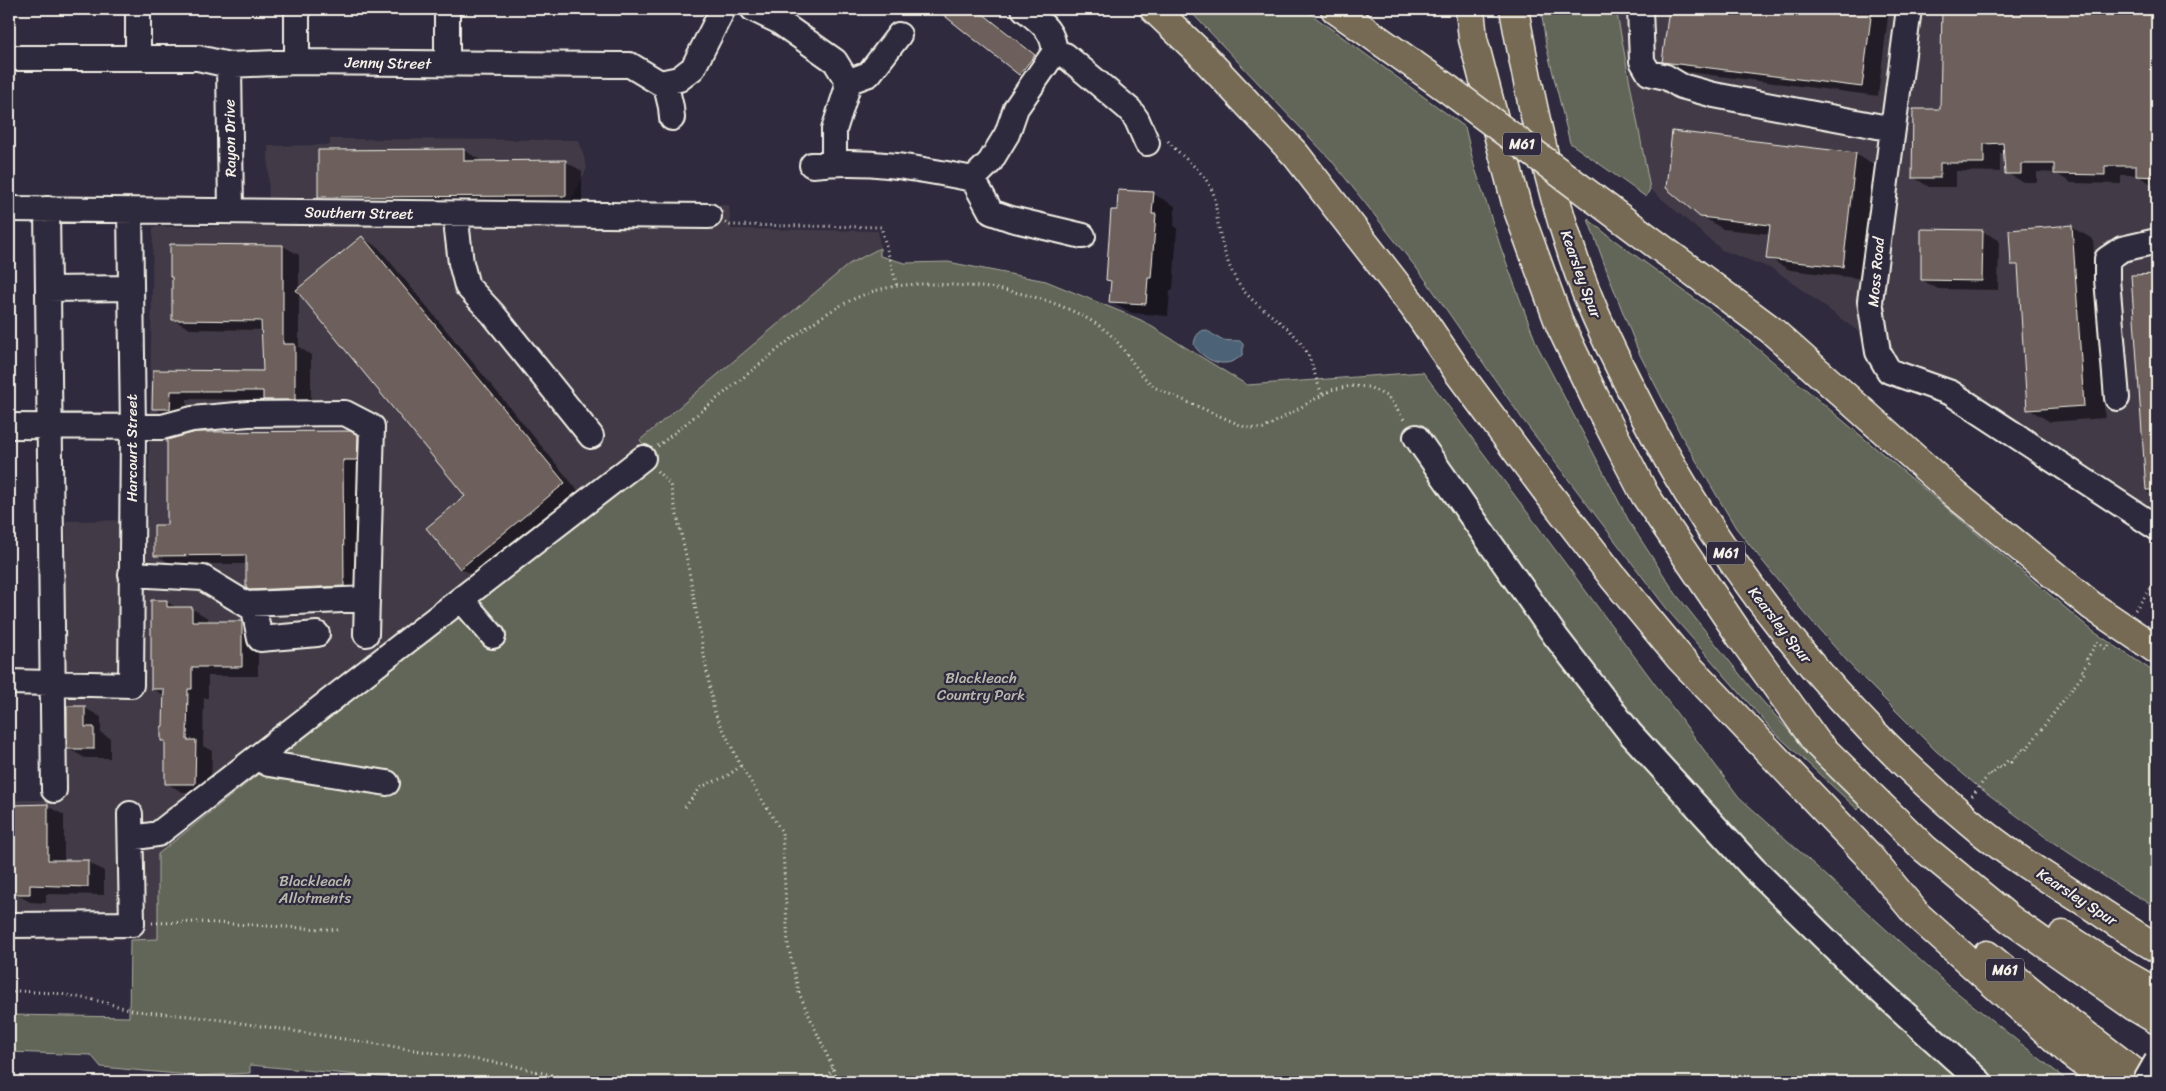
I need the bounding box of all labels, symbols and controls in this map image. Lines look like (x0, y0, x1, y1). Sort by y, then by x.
street label: Jenny Street (344, 49, 432, 77)
street label: Rayon Drive (216, 99, 244, 177)
road number: M61 (1503, 132, 1541, 156)
street label: Southern Street (304, 199, 414, 227)
street label: Kearsley Spur (1553, 226, 1609, 323)
street label: Moss Road (1860, 235, 1892, 308)
street label: Harcourt Street (119, 393, 145, 502)
road number: M61 (1707, 542, 1745, 564)
street label: Kearsley Spur (1741, 581, 1819, 670)
park label: Blackleach Country Park (937, 665, 1025, 708)
street label: Kearsley Spur (2031, 861, 2123, 933)
park label: Blackleach Allotments (278, 868, 351, 911)
road number: M61 (1986, 958, 2024, 982)

